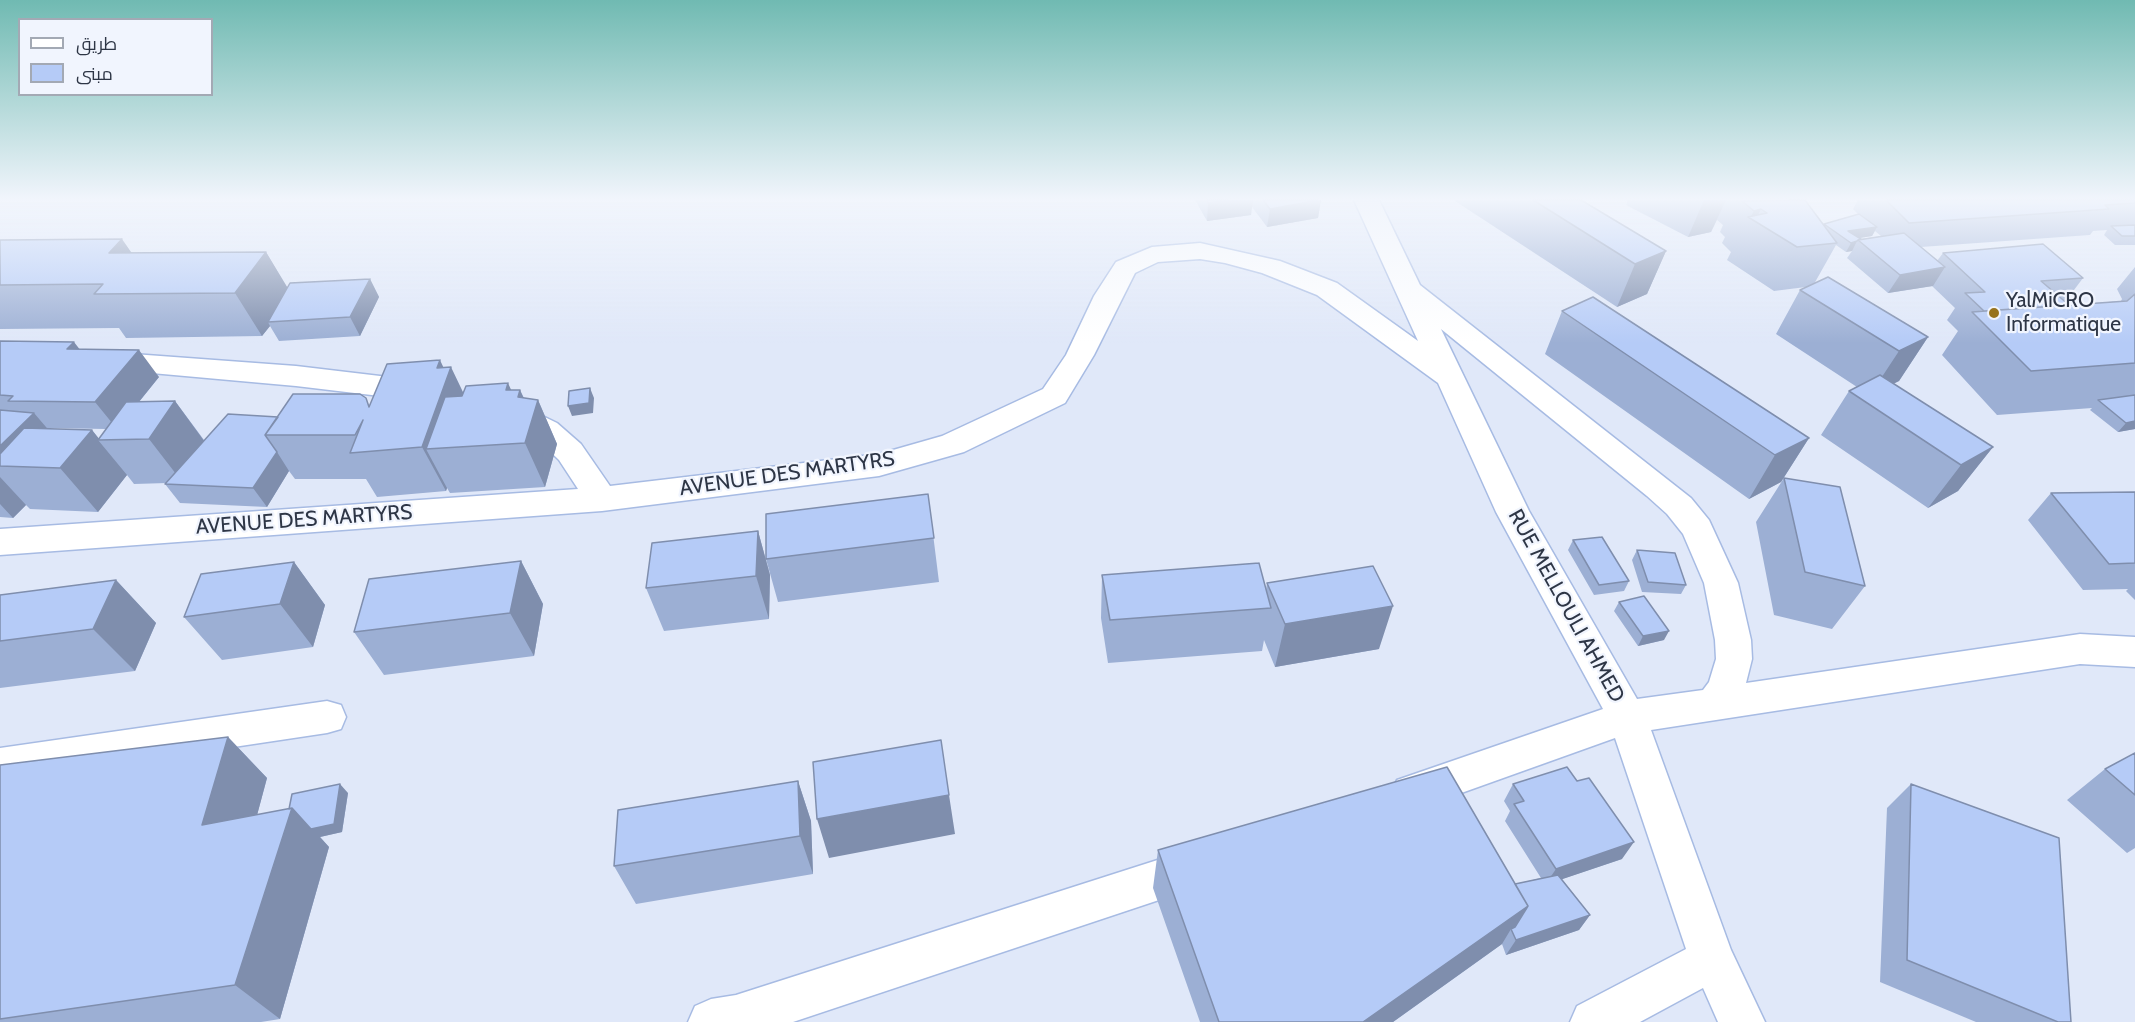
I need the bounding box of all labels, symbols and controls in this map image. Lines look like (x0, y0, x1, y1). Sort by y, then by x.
legend (18, 18, 213, 96)
text: طريق (76, 33, 117, 55)
text: مبنى (76, 63, 113, 85)
place label: YalMiCRO Informatique (2006, 288, 2121, 338)
marker: YalMiCRO Informatique (1987, 306, 2001, 320)
street label: AVENUE DES MARTYRS (678, 446, 896, 502)
street label: AVENUE DES MARTYRS (195, 500, 413, 540)
street label: RUE MELLOULI AHMED (1502, 505, 1630, 707)

